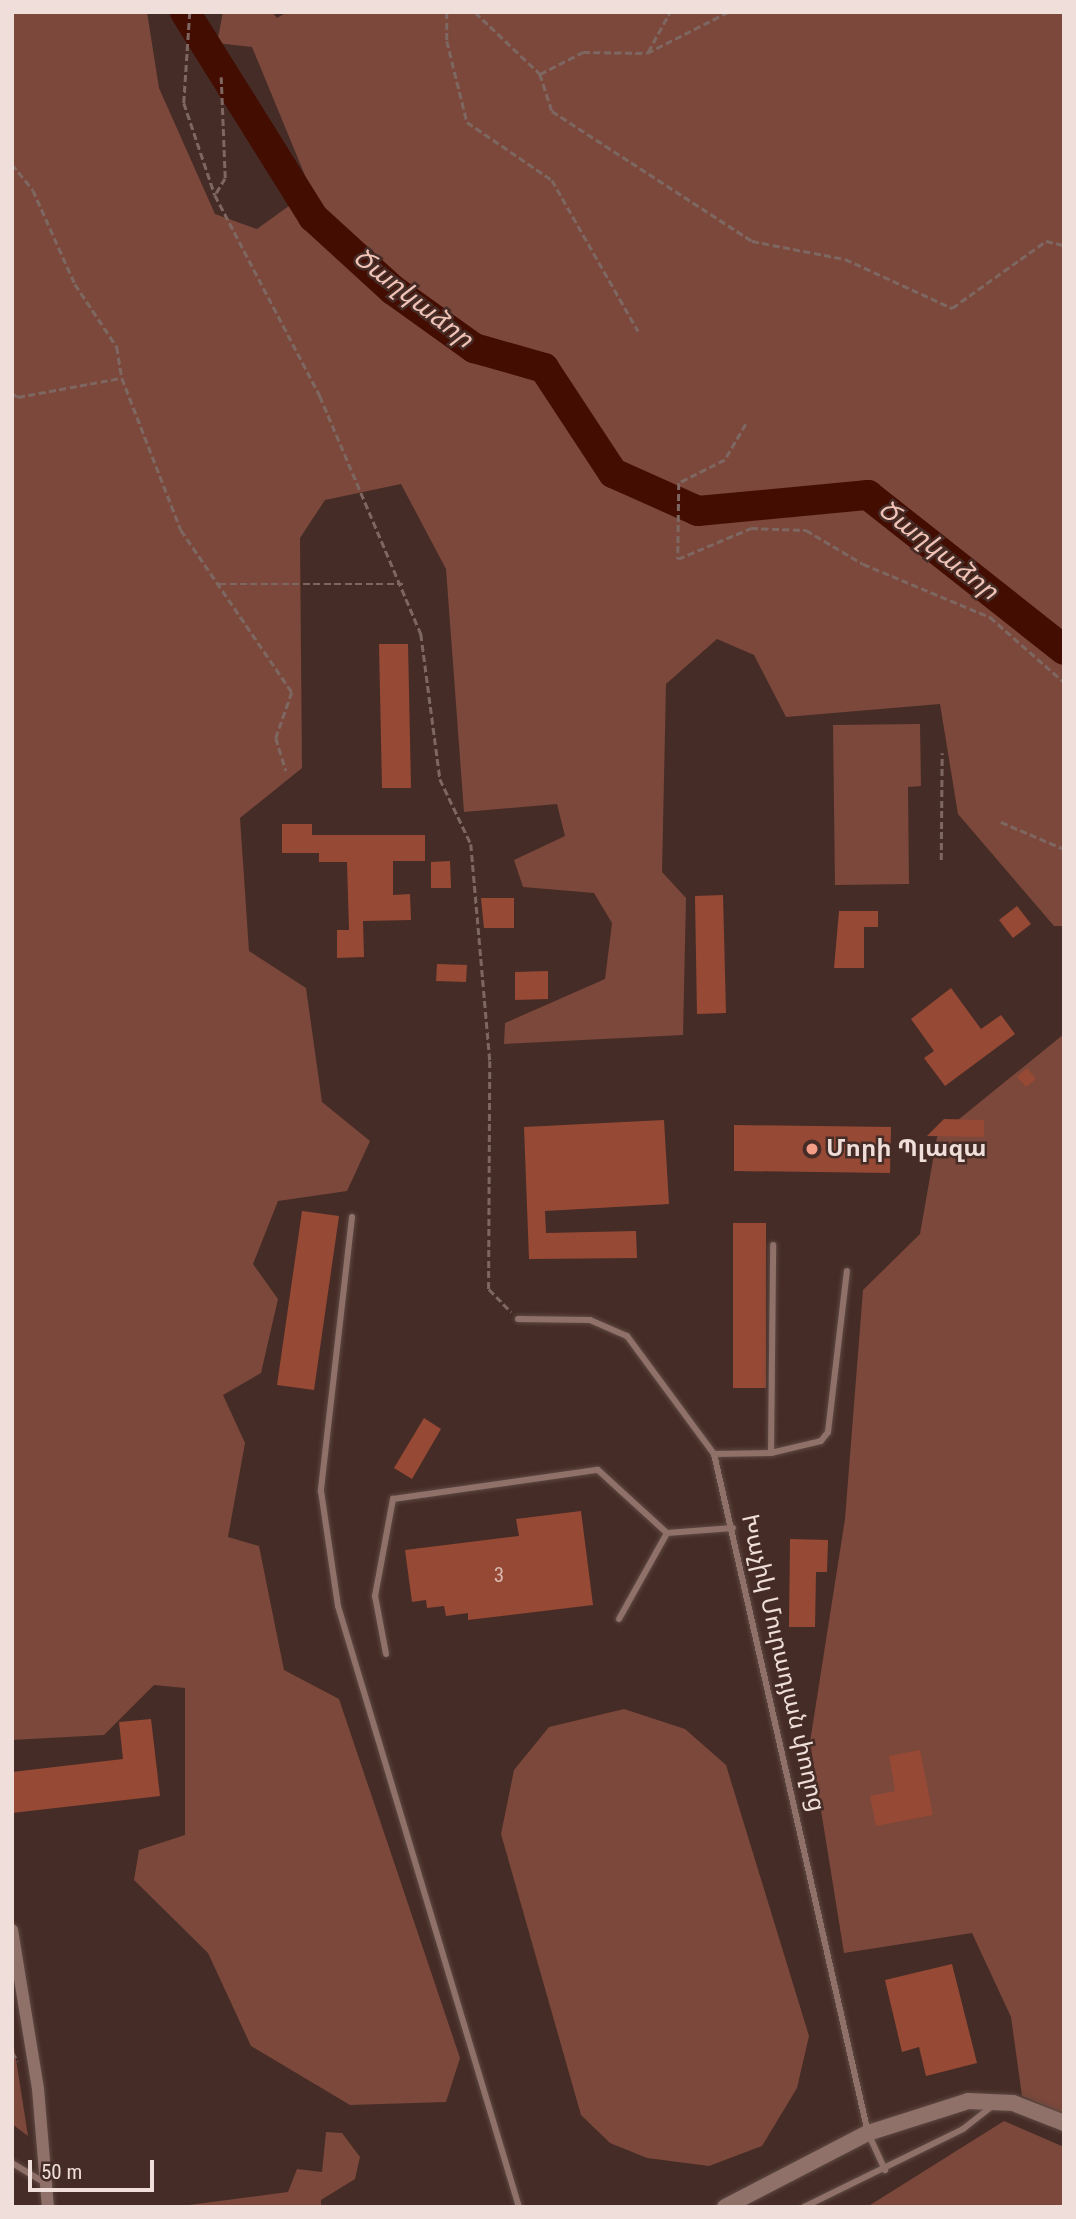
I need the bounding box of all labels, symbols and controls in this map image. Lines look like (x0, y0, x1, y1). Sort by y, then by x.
water label: Ծաղկաձոր (347, 241, 479, 355)
water label: Ծաղկաձոր (872, 493, 1004, 607)
place label: Մորի Պլազա (826, 1135, 987, 1163)
marker: Մորի Պլազա (804, 1141, 820, 1157)
street label: Խաչիկ Մուրադյան փողոց (735, 1512, 831, 1814)
house number: 3 (494, 1562, 504, 1588)
scale bar (32, 2146, 158, 2190)
text: 50 m (41, 2160, 82, 2184)

